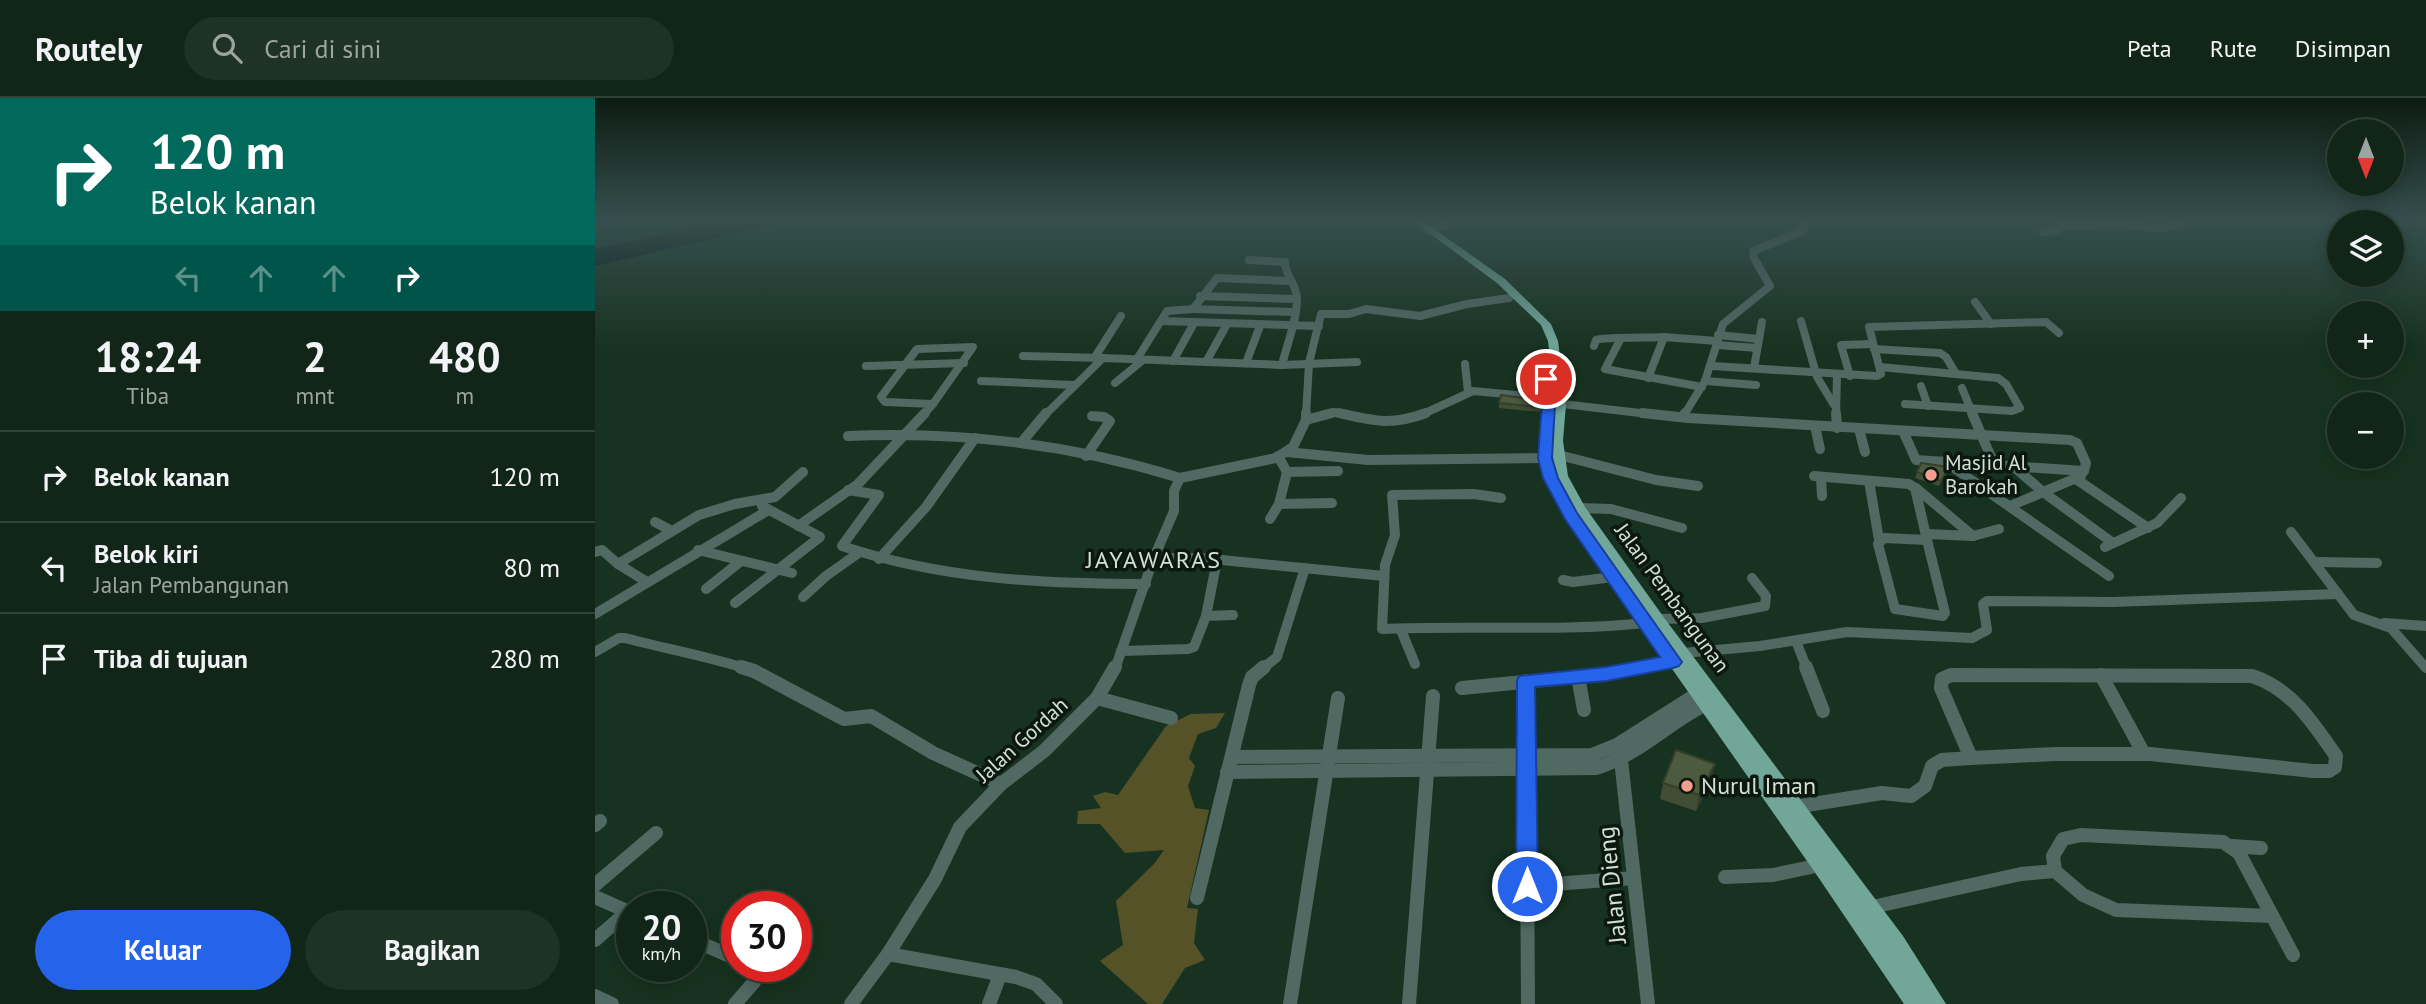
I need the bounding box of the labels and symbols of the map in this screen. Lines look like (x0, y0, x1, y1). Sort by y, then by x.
north arrow (2327, 119, 2405, 196)
pin (1516, 349, 1576, 409)
place label: Masjid Al Barokah (1945, 449, 2027, 500)
marker: Masjid Al Barokah (1923, 467, 1939, 483)
street label: Jalan Pembangunan (1609, 517, 1736, 678)
district label: JAYAWARAS (1085, 544, 1222, 575)
street label: Jalan Gordah (969, 691, 1073, 789)
place label: Nurul Iman (1701, 770, 1816, 801)
marker: Nurul Iman (1679, 778, 1695, 794)
street label: Jalan Dieng (1590, 825, 1633, 946)
position arrow (1490, 849, 1564, 923)
speed limit sign: 30 (721, 891, 812, 982)

